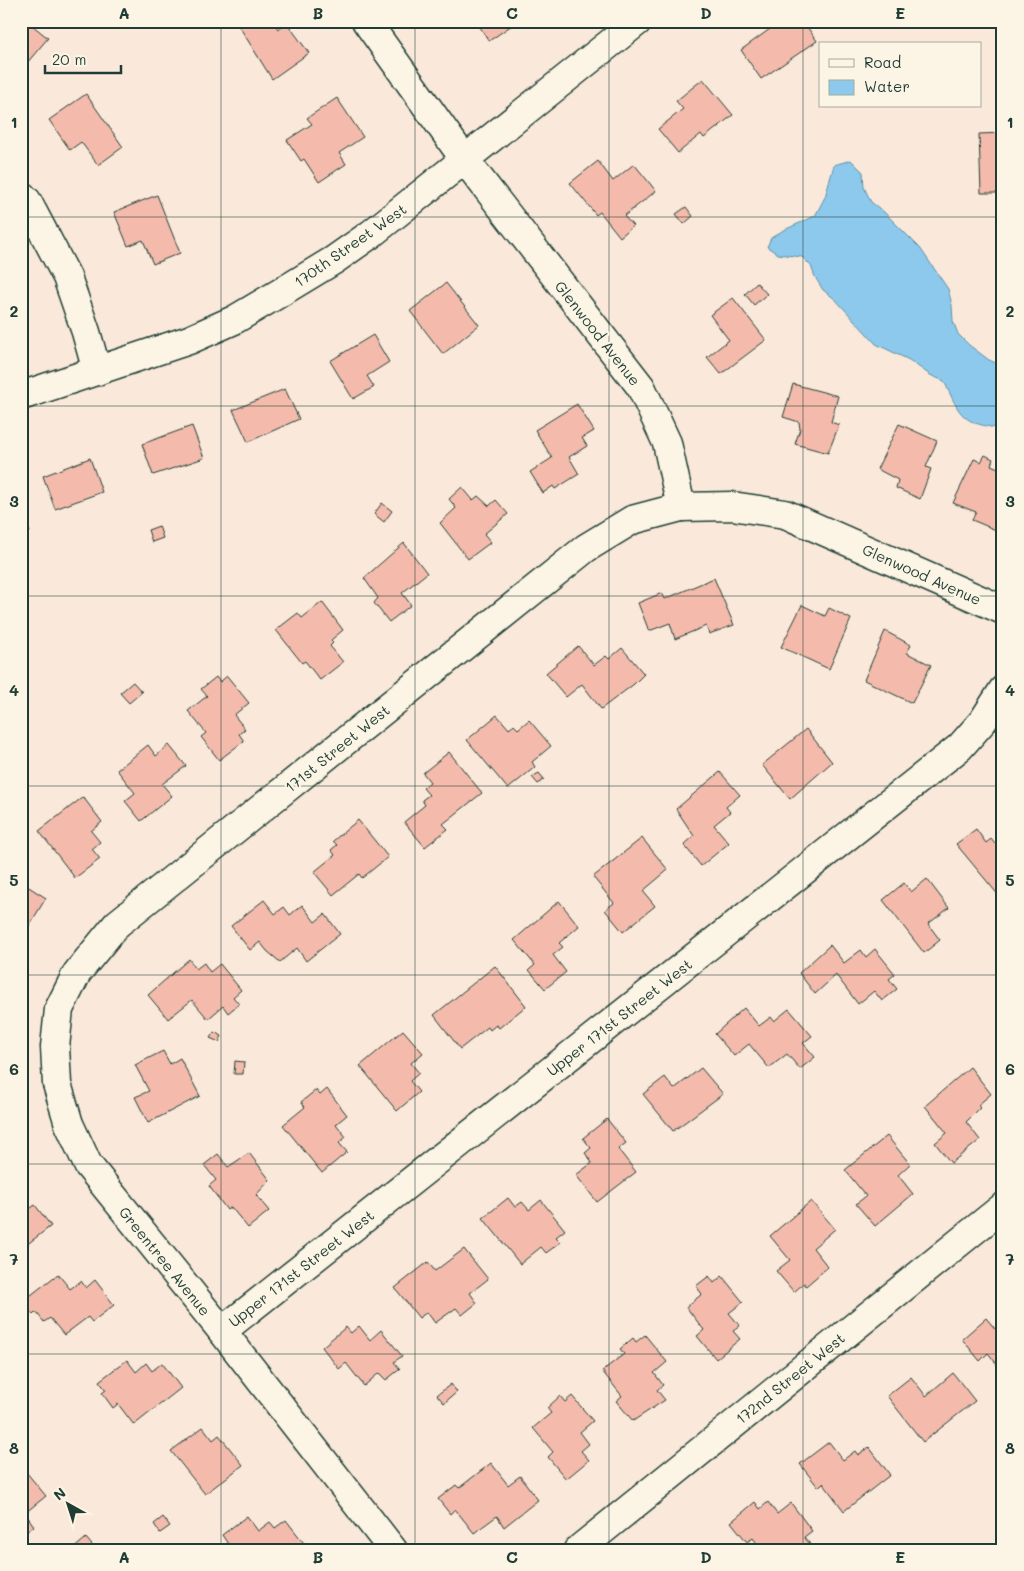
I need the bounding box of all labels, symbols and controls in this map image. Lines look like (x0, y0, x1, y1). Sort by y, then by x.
text: A (118, 2, 130, 23)
text: B (313, 2, 323, 23)
text: C (506, 2, 518, 23)
text: D (700, 2, 712, 23)
text: E (895, 2, 905, 23)
scale bar (45, 42, 121, 74)
legend (819, 42, 982, 108)
text: 20 m (52, 49, 86, 69)
text: Road (864, 52, 901, 72)
text: Water (864, 76, 910, 96)
text: 1 (10, 111, 18, 132)
text: 1 (1006, 111, 1014, 132)
street label: 170th Street West (290, 199, 410, 291)
street label: Glenwood Avenue (551, 276, 645, 390)
text: 2 (10, 300, 19, 321)
text: 2 (1006, 300, 1015, 321)
text: 3 (9, 490, 19, 511)
text: 3 (1005, 490, 1015, 511)
street label: Glenwood Avenue (859, 539, 985, 609)
text: 4 (9, 679, 19, 700)
text: 4 (1005, 679, 1015, 700)
street label: 171st Street West (280, 700, 394, 796)
text: 5 (9, 869, 19, 890)
text: 5 (1005, 869, 1015, 890)
street label: Upper 171st Street West (542, 954, 696, 1080)
text: 6 (9, 1058, 19, 1079)
text: 6 (1005, 1058, 1015, 1079)
street label: Greentree Avenue (115, 1202, 215, 1320)
street label: Upper 171st Street West (224, 1205, 378, 1331)
text: 7 (10, 1248, 19, 1269)
text: 7 (1006, 1248, 1015, 1269)
street label: 172nd Street West (731, 1328, 849, 1428)
text: 8 (9, 1437, 19, 1458)
text: 8 (1005, 1437, 1015, 1458)
north arrow (42, 1478, 92, 1528)
text: N (49, 1483, 70, 1504)
text: A (118, 1546, 130, 1567)
text: B (313, 1546, 323, 1567)
text: C (506, 1546, 518, 1567)
text: D (700, 1546, 712, 1567)
text: E (895, 1546, 905, 1567)

